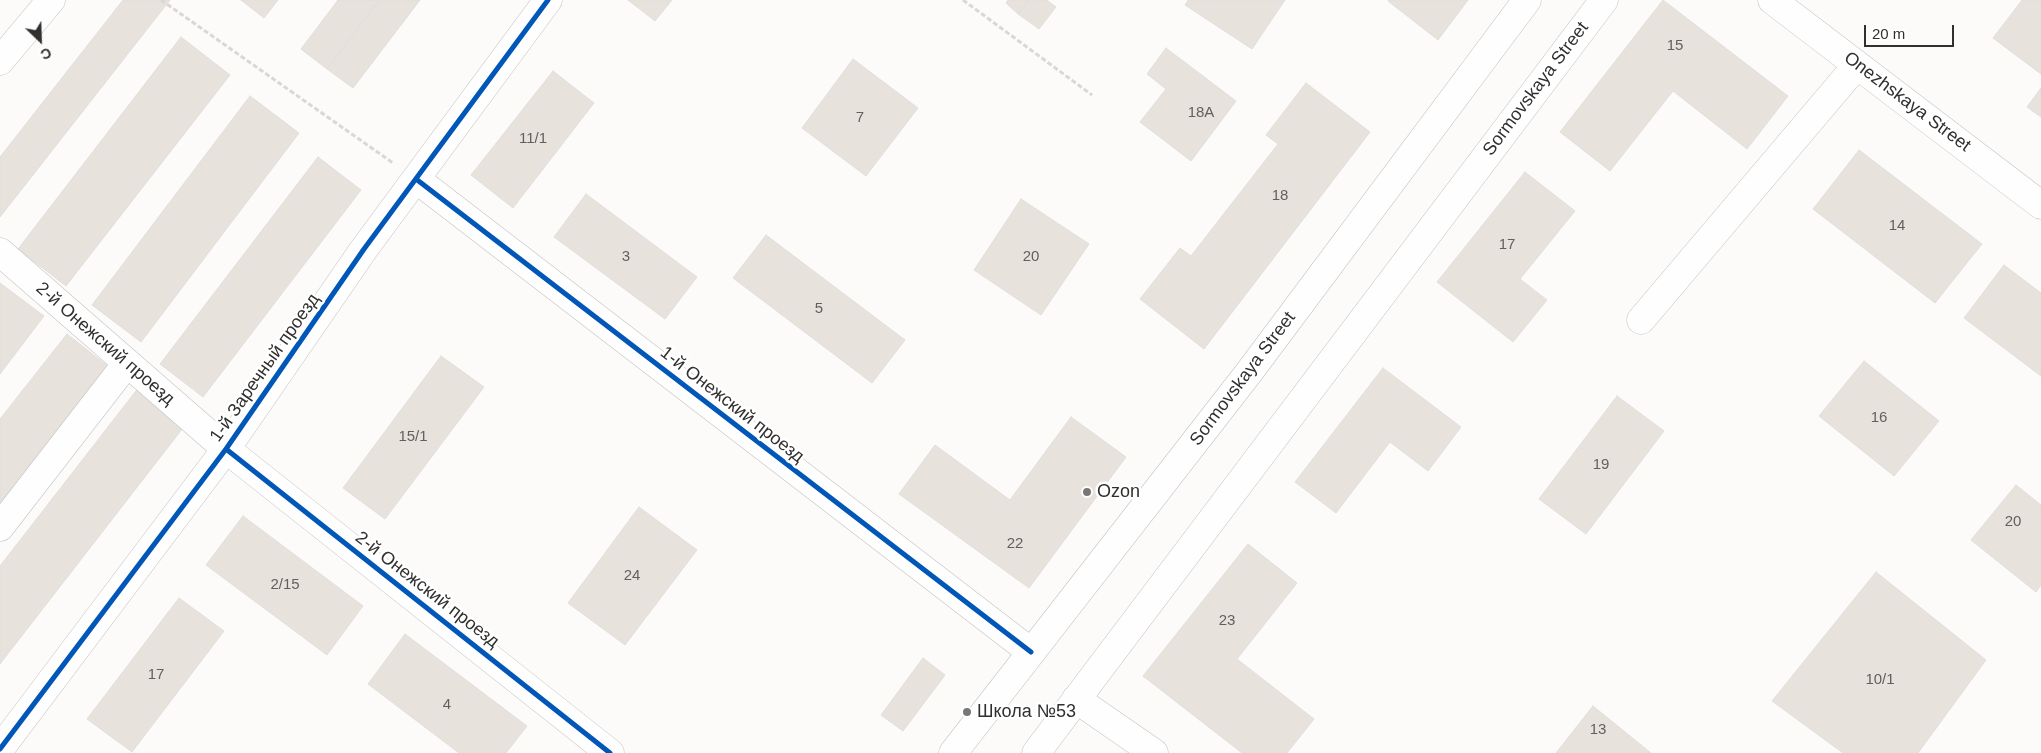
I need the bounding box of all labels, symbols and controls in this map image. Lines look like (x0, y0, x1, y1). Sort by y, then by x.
north arrow (15, 15, 65, 65)
scale bar (1866, 15, 1956, 47)
street label: Sormovskaya Street (1479, 18, 1593, 160)
text: 20 m (1872, 25, 1905, 42)
house number: 15 (1667, 37, 1683, 55)
text: С (38, 44, 54, 63)
street label: Onezhskaya Street (1839, 47, 1975, 157)
house number: 18А (1188, 104, 1214, 122)
house number: 7 (856, 109, 864, 127)
house number: 11/1 (519, 130, 547, 148)
house number: 18 (1272, 187, 1288, 205)
house number: 14 (1889, 217, 1905, 235)
house number: 17 (1499, 236, 1515, 254)
house number: 3 (622, 248, 630, 266)
house number: 20 (1023, 248, 1039, 266)
street label: 2-й Онежский проезд (31, 278, 179, 410)
street label: 1-й Заречный проезд (206, 290, 324, 446)
house number: 5 (815, 300, 823, 318)
street label: Sormovskaya Street (1186, 308, 1300, 450)
street label: 1-й Онежский проезд (656, 342, 808, 468)
house number: 16 (1871, 409, 1887, 427)
house number: 15/1 (398, 428, 428, 446)
house number: 19 (1593, 456, 1609, 474)
place label: Ozon (1097, 481, 1140, 503)
marker: Ozon (1081, 486, 1093, 498)
house number: 20 (2005, 513, 2021, 531)
street label: 2-й Онежский проезд (351, 527, 503, 653)
house number: 22 (1007, 535, 1023, 553)
house number: 24 (624, 567, 640, 585)
house number: 2/15 (270, 576, 300, 594)
house number: 23 (1219, 612, 1235, 630)
house number: 17 (148, 666, 164, 684)
house number: 10/1 (1865, 671, 1895, 689)
house number: 4 (443, 696, 451, 714)
place label: Школа №53 (977, 701, 1076, 723)
marker: Школа №53 (961, 706, 973, 718)
house number: 13 (1590, 721, 1606, 739)

